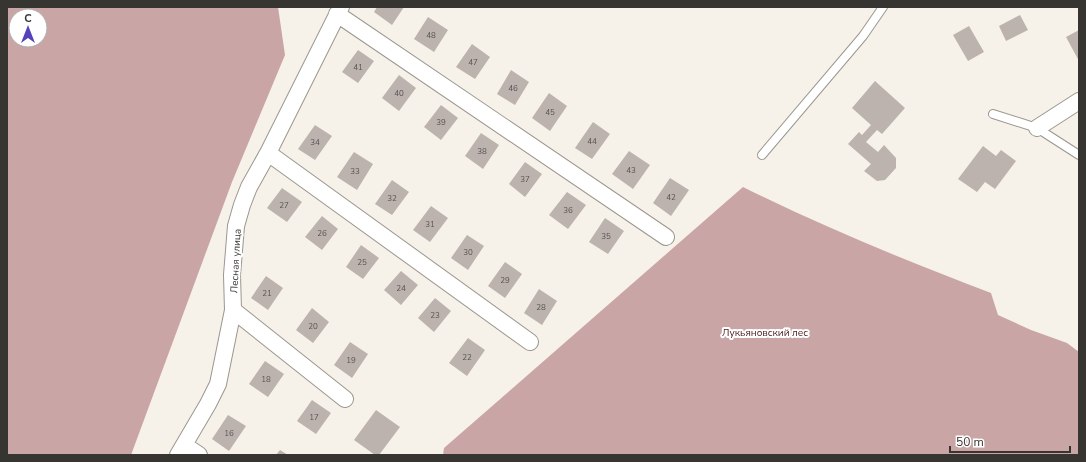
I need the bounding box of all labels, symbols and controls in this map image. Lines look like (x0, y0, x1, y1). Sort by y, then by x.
north arrow (8, 8, 48, 48)
text: С (24, 11, 32, 26)
house number: 48 (426, 30, 436, 41)
house number: 47 (468, 57, 478, 68)
house number: 41 (353, 62, 363, 73)
house number: 46 (508, 83, 518, 94)
house number: 40 (394, 88, 404, 99)
house number: 45 (545, 107, 555, 118)
house number: 39 (436, 117, 446, 128)
house number: 44 (587, 136, 597, 147)
house number: 34 (310, 137, 320, 148)
house number: 38 (477, 146, 487, 157)
house number: 43 (626, 165, 636, 176)
house number: 33 (350, 166, 360, 177)
house number: 37 (520, 174, 530, 185)
house number: 42 (666, 192, 676, 203)
house number: 32 (387, 193, 397, 204)
house number: 27 (279, 200, 289, 211)
house number: 36 (563, 205, 573, 216)
house number: 31 (425, 219, 435, 230)
street label: Лесная улица (227, 228, 245, 294)
house number: 26 (317, 228, 327, 239)
house number: 35 (601, 231, 611, 242)
house number: 30 (463, 247, 473, 258)
house number: 25 (357, 257, 367, 268)
house number: 29 (500, 275, 510, 286)
house number: 24 (396, 283, 406, 294)
house number: 21 (262, 288, 272, 299)
house number: 28 (536, 302, 546, 313)
house number: 23 (430, 310, 440, 321)
house number: 20 (308, 321, 318, 332)
park label: Лукьяновский лес (722, 326, 808, 340)
house number: 22 (462, 352, 472, 363)
house number: 19 (346, 355, 356, 366)
house number: 18 (261, 374, 271, 385)
house number: 17 (309, 412, 319, 423)
house number: 16 (224, 428, 234, 439)
scale bar (950, 428, 1070, 454)
text: 50 m (956, 434, 984, 450)

